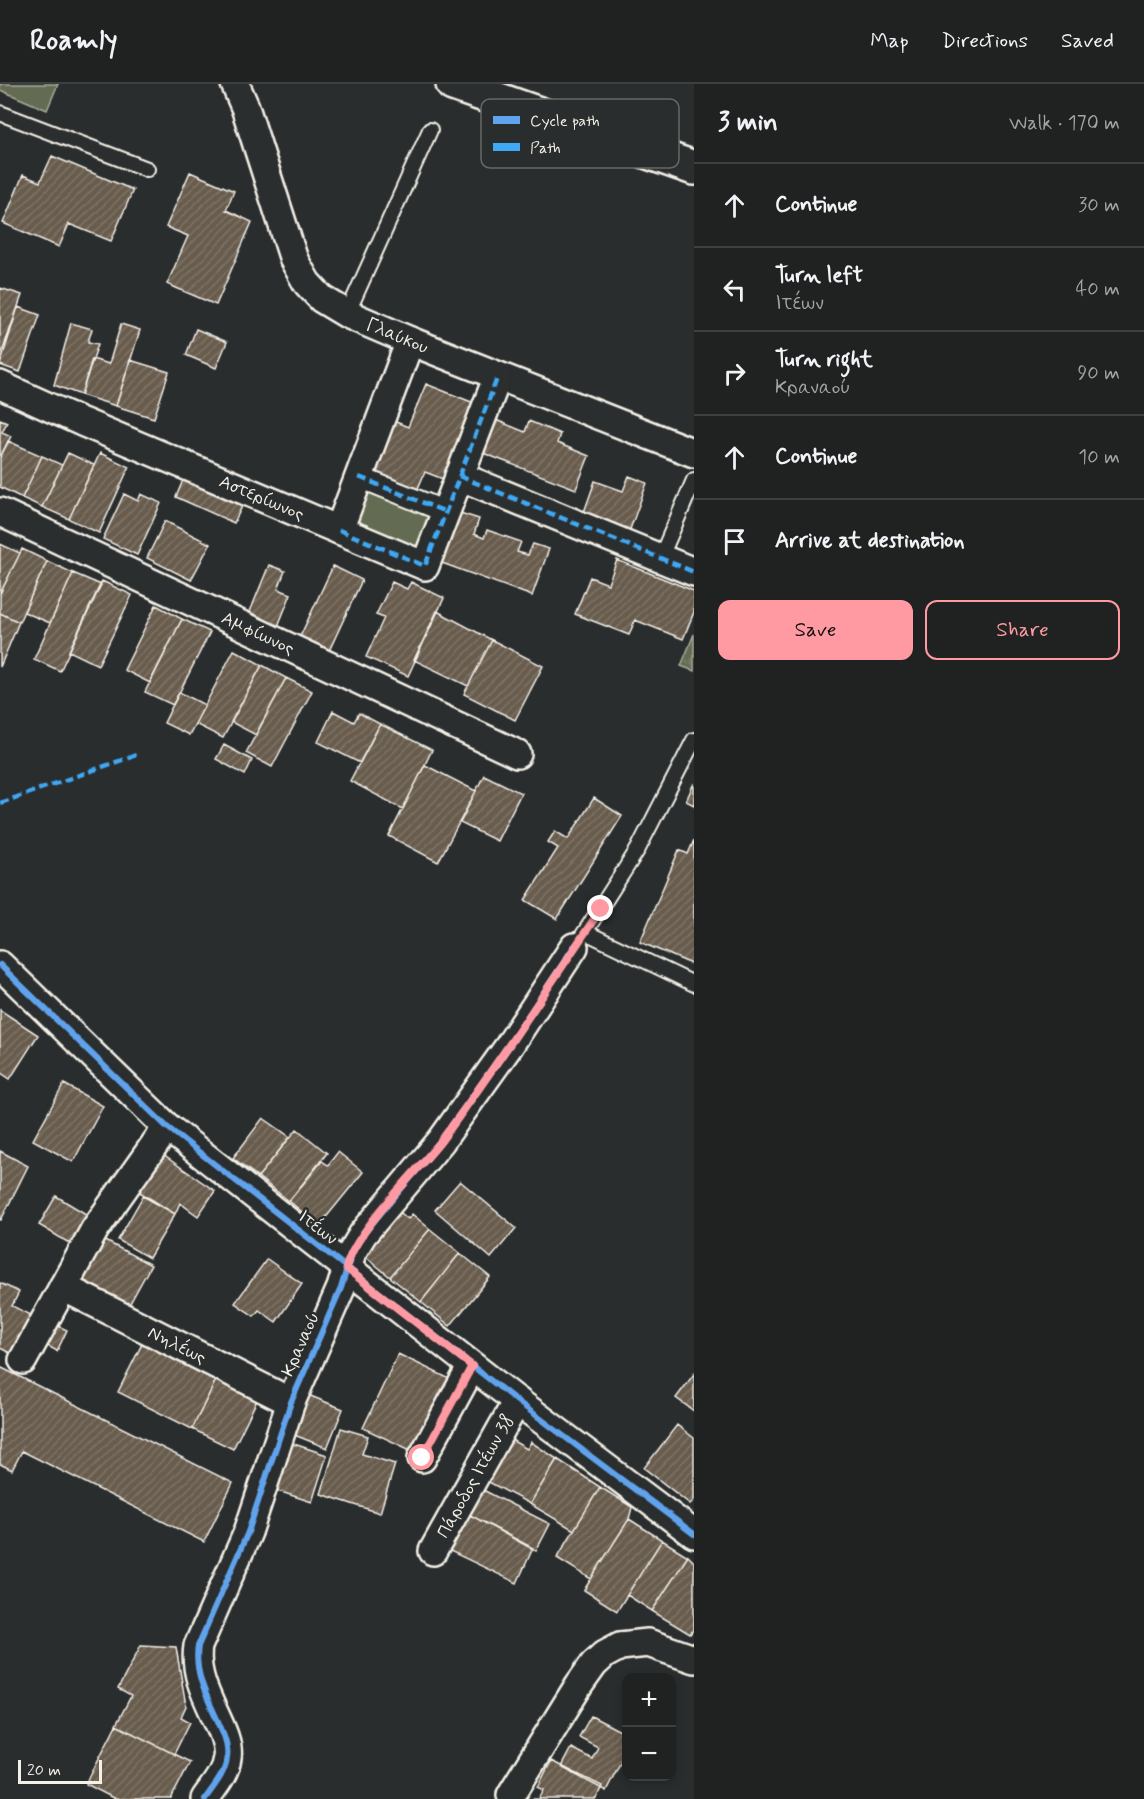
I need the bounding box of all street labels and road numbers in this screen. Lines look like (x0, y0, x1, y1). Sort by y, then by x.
street label: Γλαύκου (362, 313, 432, 360)
street label: Αστερίωνος (215, 470, 308, 527)
street label: Αμφίωνος (217, 606, 298, 661)
street label: Ιτέων (293, 1204, 343, 1251)
street label: Κραναού (276, 1308, 326, 1380)
street label: Νηλέως (144, 1321, 210, 1370)
street label: Πάροδος Ιτέων 38 (432, 1410, 520, 1543)

